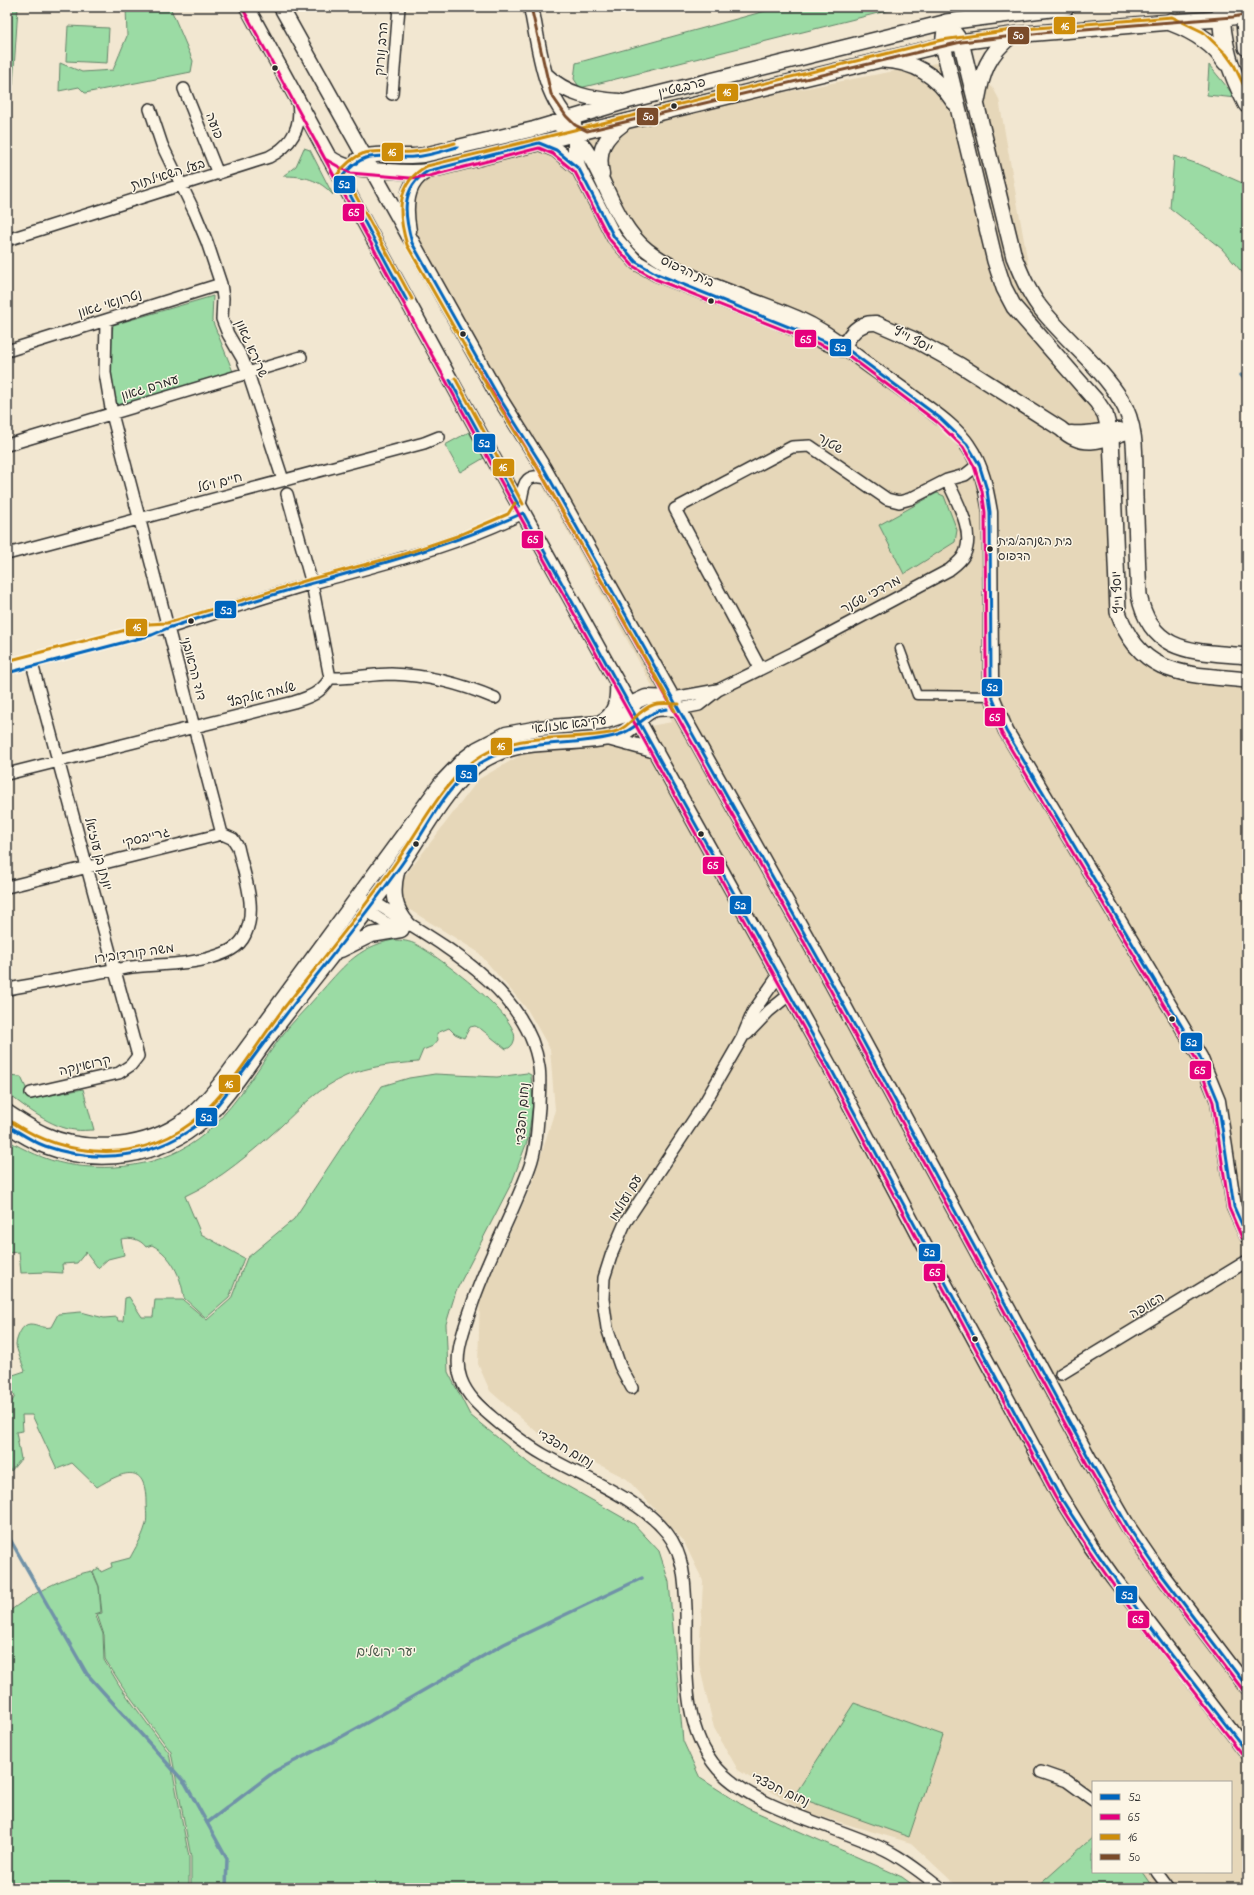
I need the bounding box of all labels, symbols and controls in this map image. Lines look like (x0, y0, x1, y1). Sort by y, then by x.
line badge: 16 (1053, 16, 1076, 35)
text: 16 (1061, 19, 1069, 35)
street label: הרב נורוק (370, 21, 394, 77)
line badge: 50 (1007, 26, 1030, 45)
text: 50 (1012, 28, 1024, 44)
unlabelled marker (270, 63, 280, 73)
street label: פרבשטיין (656, 73, 708, 103)
line badge: 16 (716, 83, 739, 102)
text: 16 (723, 85, 731, 101)
unlabelled marker (669, 101, 679, 111)
line badge: 50 (636, 107, 659, 126)
text: 50 (642, 109, 654, 125)
street label: פועה (200, 110, 228, 142)
line badge: 16 (381, 142, 404, 162)
text: 16 (388, 145, 396, 161)
street label: בעל השאילתות (128, 155, 208, 195)
line badge: 52 (333, 175, 356, 194)
text: 52 (338, 177, 350, 193)
line badge: 65 (342, 203, 365, 222)
text: 65 (347, 205, 360, 221)
street label: בית הדפוס (657, 251, 717, 293)
street label: נטרונאי גאון (76, 285, 144, 323)
unlabelled marker (706, 296, 716, 306)
street label: שרירא גאון (230, 317, 272, 381)
street label: יוסף וייץ (890, 322, 936, 358)
unlabelled marker (458, 329, 468, 339)
line badge: 65 (794, 329, 817, 348)
text: 65 (799, 332, 812, 348)
line badge: 52 (829, 338, 852, 357)
text: 52 (834, 340, 846, 356)
street label: עמרם גאון (119, 370, 182, 406)
street label: שטנר (813, 429, 847, 459)
line badge: 52 (473, 433, 496, 453)
text: 52 (478, 436, 490, 452)
line badge: 16 (492, 458, 515, 477)
text: 16 (499, 460, 507, 476)
street label: חיים ויטל (195, 468, 245, 498)
line badge: 65 (521, 530, 544, 549)
text: 65 (526, 532, 539, 548)
place label: בית השנהב/בית הדפוס (997, 533, 1072, 566)
marker: בית השנהב/בית הדפוס (985, 544, 995, 554)
street label: יוסף וייץ (1107, 570, 1129, 614)
street label: מרדכי שטנר (837, 571, 905, 619)
line badge: 52 (214, 600, 237, 619)
text: 52 (220, 603, 232, 619)
unlabelled marker (186, 616, 196, 626)
line badge: 16 (125, 618, 148, 637)
text: 16 (133, 620, 141, 636)
street label: דוד הראובני (175, 635, 211, 703)
street label: שלמה אלקבץ (226, 677, 299, 713)
line badge: 52 (981, 678, 1003, 697)
text: 52 (986, 680, 998, 696)
line badge: 65 (984, 707, 1006, 727)
text: 65 (988, 710, 1001, 726)
street label: עקיבא אזולאי (530, 711, 608, 739)
line badge: 16 (490, 737, 513, 756)
text: 16 (497, 739, 505, 755)
line badge: 52 (455, 764, 478, 783)
text: 52 (460, 767, 472, 783)
street label: יונתן בן עוזיאל (79, 815, 117, 893)
street label: גרייבסקי (120, 823, 172, 853)
unlabelled marker (696, 829, 706, 839)
unlabelled marker (411, 839, 421, 849)
line badge: 65 (702, 856, 725, 875)
text: 65 (706, 858, 719, 874)
line badge: 52 (729, 895, 752, 915)
text: 52 (734, 898, 746, 914)
street label: משה קורדובירו (93, 939, 175, 969)
unlabelled marker (1167, 1014, 1177, 1024)
line badge: 52 (1180, 1032, 1203, 1052)
text: 52 (1185, 1035, 1197, 1051)
street label: קרואינקה (57, 1051, 113, 1081)
line badge: 65 (1189, 1060, 1212, 1080)
text: 65 (1193, 1063, 1206, 1079)
line badge: 16 (218, 1074, 241, 1093)
text: 16 (225, 1077, 233, 1093)
street label: נחום חפצדי (511, 1082, 535, 1146)
line badge: 52 (195, 1107, 218, 1127)
text: 52 (200, 1110, 212, 1126)
street label: עם ועולמו (605, 1171, 647, 1225)
line badge: 52 (918, 1243, 941, 1262)
text: 52 (923, 1245, 935, 1261)
line badge: 65 (923, 1263, 946, 1282)
text: 65 (928, 1265, 941, 1281)
street label: האופה (1126, 1288, 1168, 1324)
unlabelled marker (970, 1334, 980, 1344)
street label: נחום חפצדי (533, 1425, 597, 1473)
line badge: 52 (1115, 1585, 1138, 1604)
text: 52 (1121, 1588, 1133, 1604)
line badge: 65 (1127, 1610, 1150, 1629)
text: 65 (1131, 1612, 1144, 1628)
park label: יער ירושלים (356, 1643, 416, 1662)
street label: נחום חפצדי (747, 1768, 813, 1812)
legend (1092, 1781, 1232, 1873)
text: 52 (1128, 1789, 1141, 1807)
text: 65 (1128, 1809, 1140, 1827)
text: 16 (1128, 1829, 1138, 1847)
text: 50 (1128, 1849, 1140, 1867)

